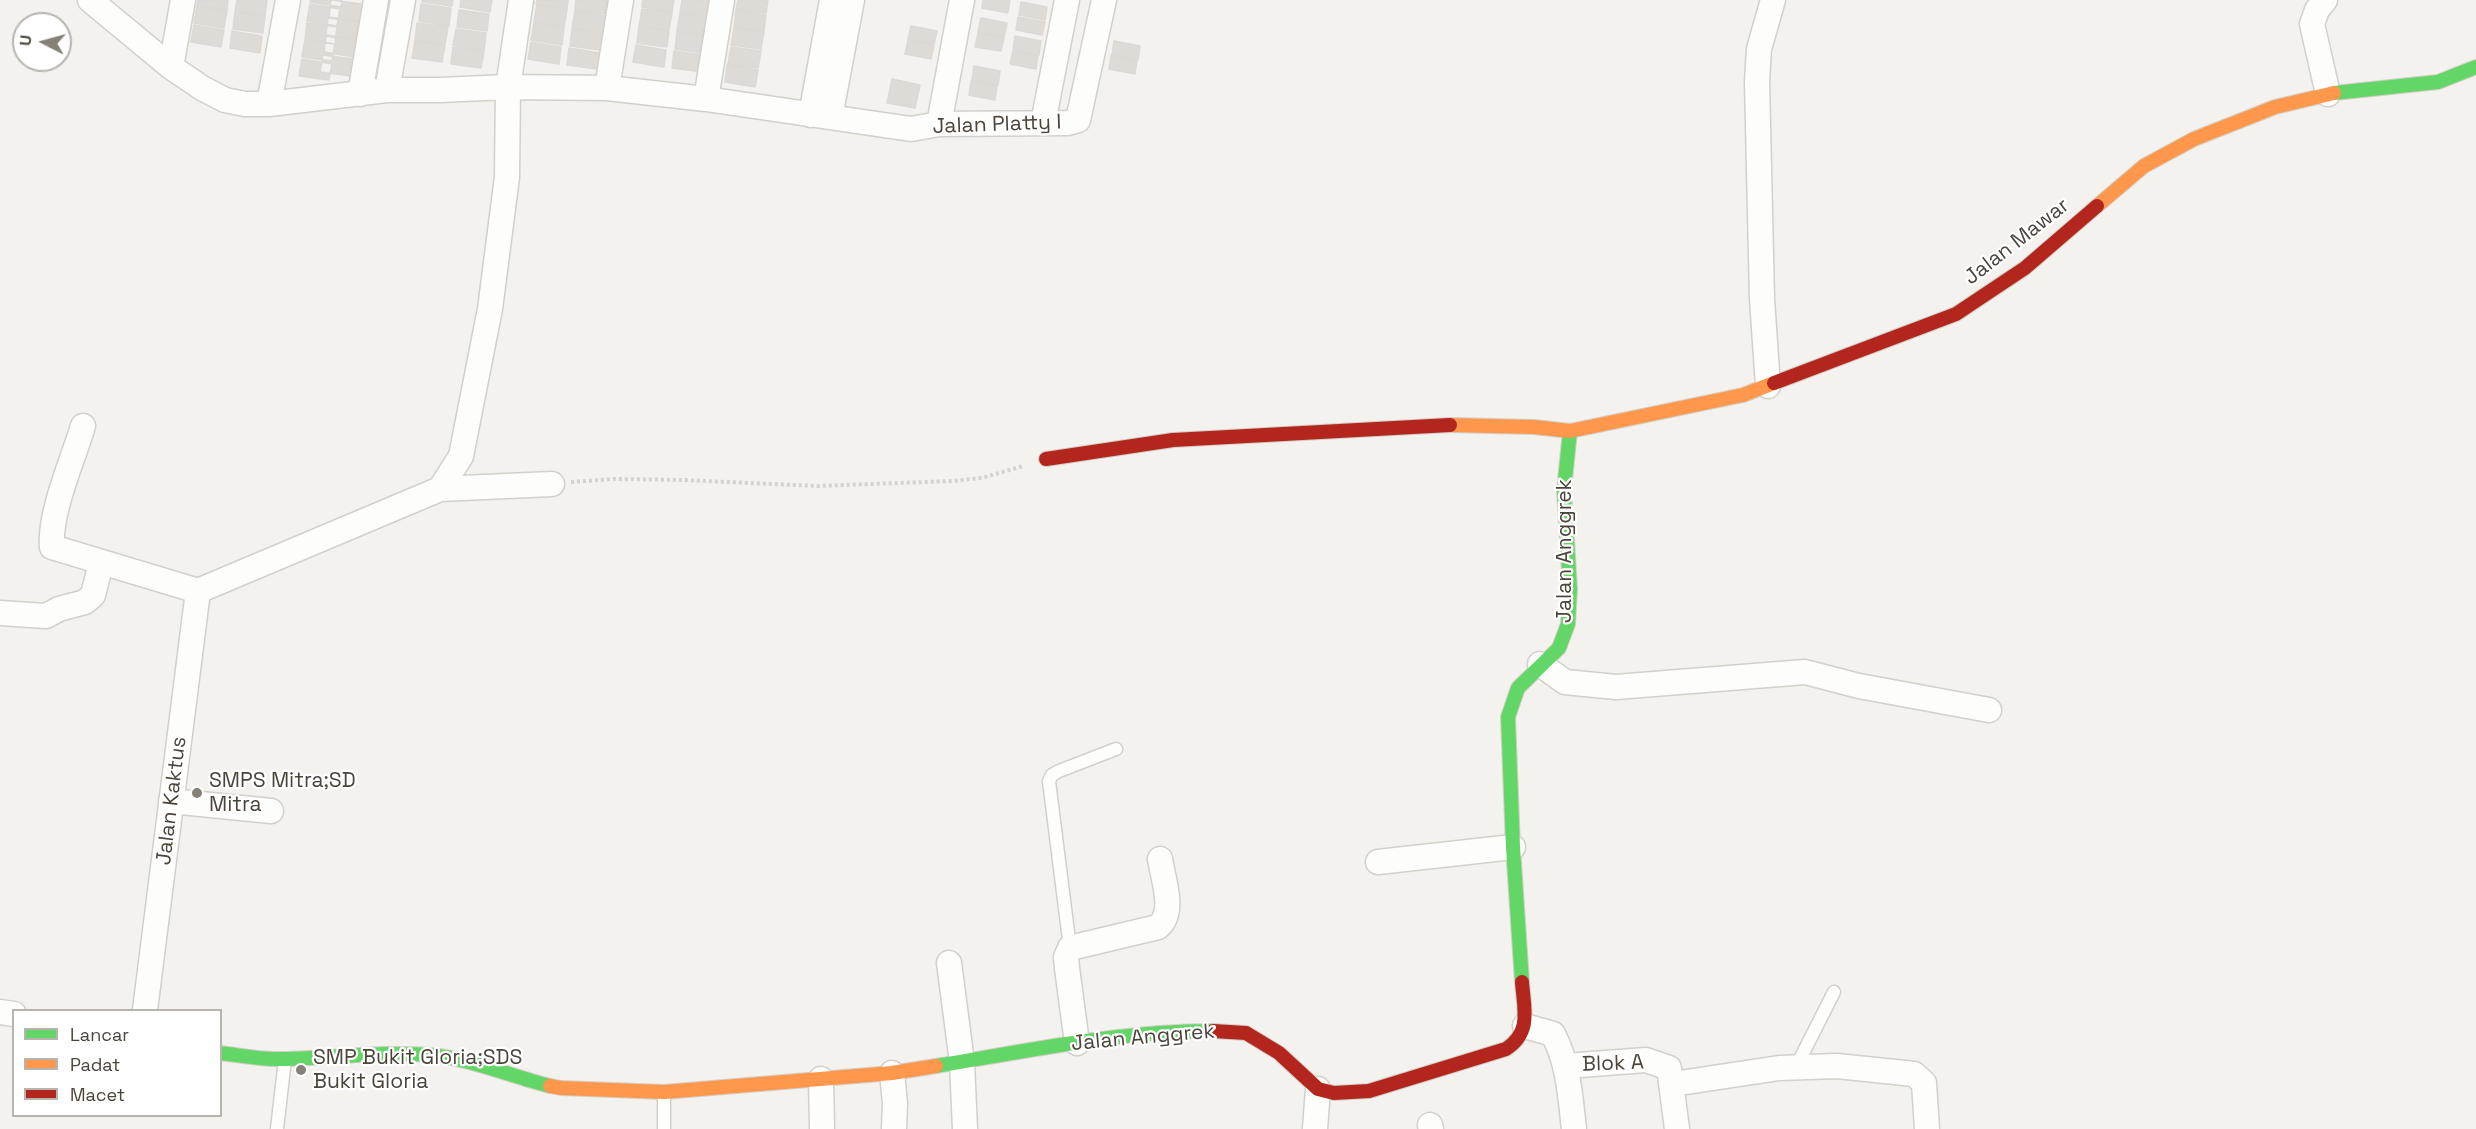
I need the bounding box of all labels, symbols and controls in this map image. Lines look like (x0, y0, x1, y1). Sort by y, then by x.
north arrow (12, 12, 72, 72)
text: U (15, 34, 37, 47)
street label: Jalan Platty I (932, 110, 1062, 140)
street label: Jalan Mawar (1960, 193, 2074, 291)
street label: Jalan Anggrek (1552, 479, 1578, 623)
street label: Jalan Kaktus (152, 735, 192, 867)
place label: SMPS Mitra;SD Mitra (209, 768, 356, 818)
marker: SMPS Mitra;SD Mitra (190, 786, 204, 800)
legend (12, 1009, 222, 1117)
street label: Jalan Anggrek (1070, 1019, 1216, 1057)
text: Lancar (70, 1023, 129, 1046)
place label: SMP Bukit Gloria;SDS Bukit Gloria (313, 1045, 522, 1095)
street label: Blok A (1582, 1050, 1644, 1078)
text: Padat (70, 1053, 120, 1076)
marker: SMP Bukit Gloria;SDS Bukit Gloria (294, 1063, 308, 1077)
text: Macet (70, 1083, 125, 1106)

